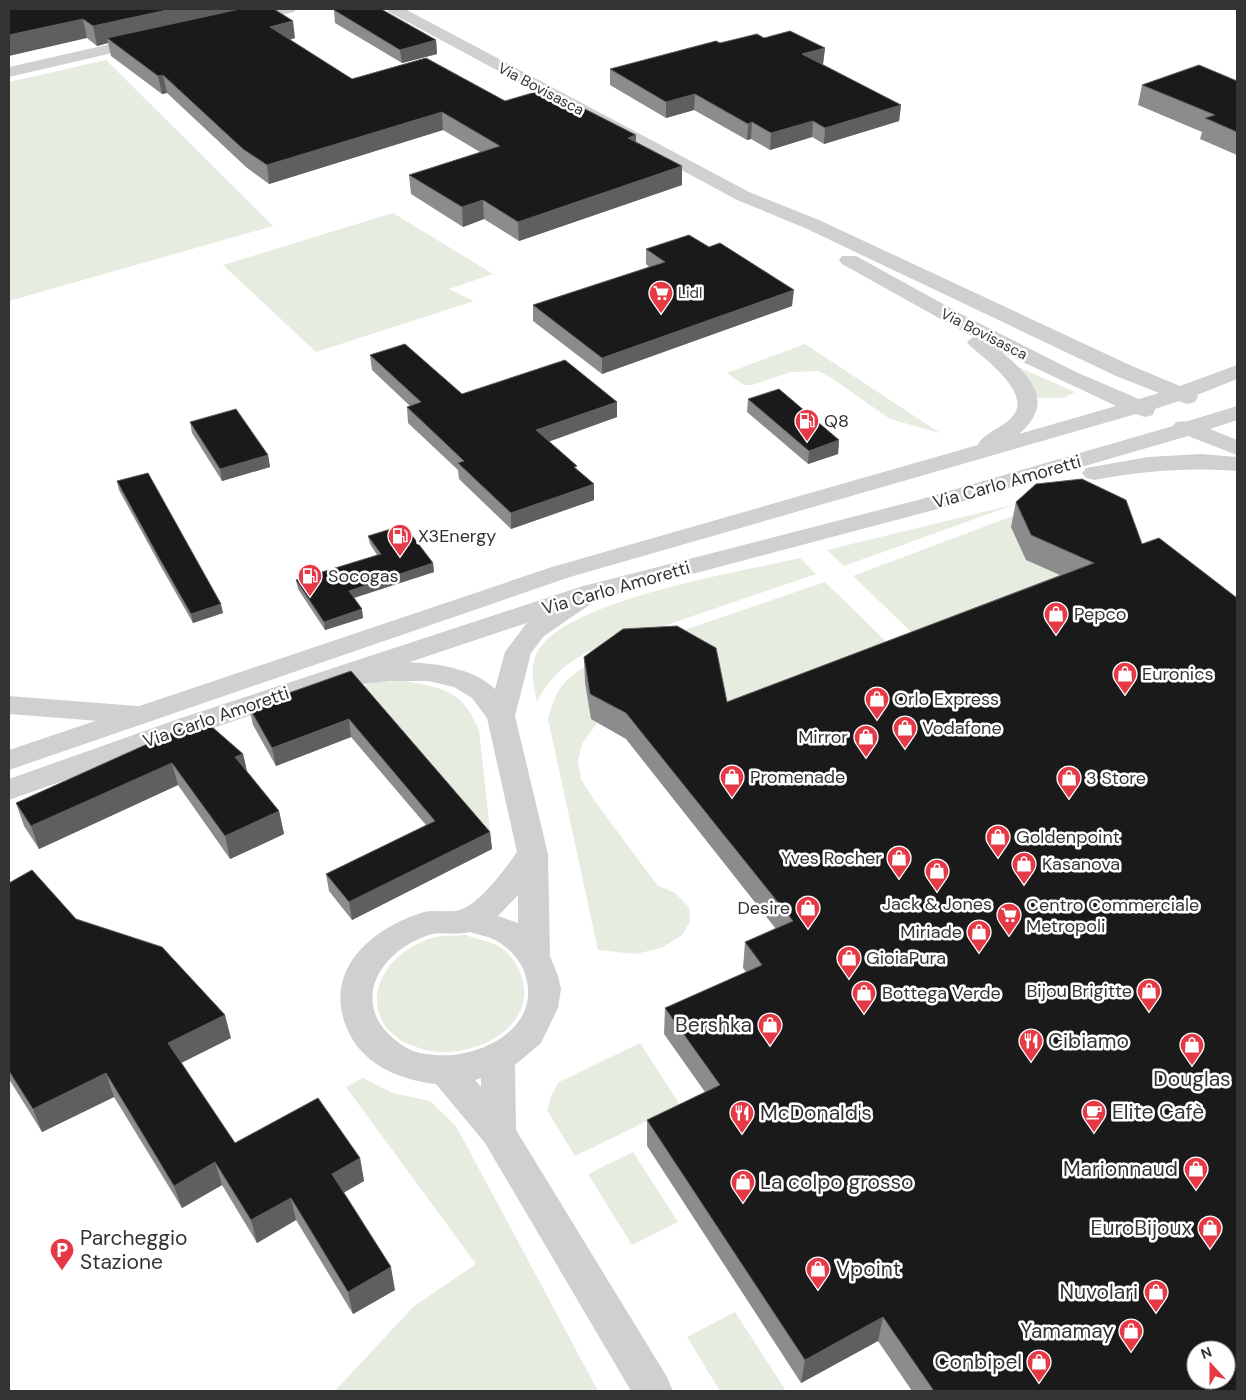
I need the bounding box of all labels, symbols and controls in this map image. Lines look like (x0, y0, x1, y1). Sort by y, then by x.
street label: Via Bovisasca (494, 58, 588, 120)
supermarket icon: Lidl (648, 280, 674, 314)
place label: Lidl (678, 283, 702, 303)
street label: Via Bovisasca (937, 304, 1031, 364)
fuel station icon: Q8 (794, 408, 820, 442)
place label: Q8 (824, 409, 849, 433)
street label: Via Carlo Amoretti (930, 449, 1084, 515)
fuel station icon: X3Energy (387, 523, 413, 557)
place label: X3Energy (418, 524, 496, 548)
street label: Via Carlo Amoretti (539, 555, 693, 621)
fuel station icon: Socogas (297, 563, 323, 597)
place label: Socogas (328, 564, 399, 588)
shop icon: Pepco (1043, 601, 1069, 635)
place label: Pepco (1074, 602, 1126, 626)
shop icon: Euronics (1112, 661, 1138, 695)
place label: Euronics (1142, 662, 1213, 686)
street label: Via Carlo Amoretti (140, 681, 292, 753)
shop icon: Orlo Express (864, 686, 890, 720)
place label: Orlo Express (894, 687, 999, 711)
shop icon: Vodafone (892, 715, 918, 749)
place label: Vodafone (922, 716, 1002, 740)
shop icon: Mirror (853, 724, 879, 758)
place label: Mirror (798, 725, 848, 749)
shop icon: Promenade (719, 764, 745, 798)
place label: Promenade (750, 765, 845, 789)
shop icon: 3 Store (1056, 765, 1082, 799)
place label: 3 Store (1086, 766, 1146, 790)
shop icon: Goldenpoint (985, 824, 1011, 858)
place label: Goldenpoint (1016, 825, 1120, 849)
shop icon: Yves Rocher (886, 845, 912, 879)
place label: Yves Rocher (781, 846, 882, 870)
shop icon: Kasanova (1011, 851, 1037, 885)
place label: Kasanova (1042, 852, 1120, 876)
shop icon: Jack & Jones (924, 858, 950, 892)
place label: Jack & Jones (882, 892, 992, 916)
place label: Centro Commerciale Metropoli (1026, 893, 1199, 938)
shop icon: Desire (795, 895, 821, 929)
place label: Desire (737, 896, 790, 920)
supermarket icon: Centro Commerciale Metropoli (996, 902, 1022, 936)
shop icon: Miriade (966, 919, 992, 953)
place label: Miriade (900, 920, 962, 944)
shop icon: GioiaPura (836, 945, 862, 979)
place label: GioiaPura (866, 946, 946, 970)
shop icon: Bijou Brigitte (1136, 978, 1162, 1012)
place label: Bijou Brigitte (1026, 979, 1132, 1003)
shop icon: Bottega Verde (851, 980, 877, 1014)
place label: Bottega Verde (882, 981, 1001, 1005)
place label: Bershka (675, 1011, 752, 1039)
shop icon: Bershka (757, 1012, 783, 1046)
place label: Cibiamo (1048, 1027, 1129, 1055)
restaurant icon: Cibiamo (1018, 1028, 1044, 1062)
shop icon: Douglas (1179, 1032, 1205, 1066)
place label: Douglas (1153, 1065, 1231, 1093)
place label: Elite Cafè (1112, 1098, 1204, 1126)
place label: McDonald's (760, 1099, 872, 1127)
cafe icon: Elite Cafè (1081, 1099, 1107, 1133)
restaurant icon: McDonald's (729, 1100, 755, 1134)
place label: Marionnaud (1063, 1155, 1178, 1183)
shop icon: Marionnaud (1183, 1156, 1209, 1190)
place label: La colpo grosso (760, 1168, 914, 1196)
shop icon: La colpo grosso (730, 1169, 756, 1203)
place label: EuroBijoux (1091, 1214, 1192, 1242)
shop icon: EuroBijoux (1197, 1215, 1223, 1249)
place label: Parcheggio Stazione (80, 1224, 187, 1276)
parking icon: Parcheggio Stazione (49, 1237, 75, 1271)
place label: Vpoint (836, 1255, 901, 1283)
shop icon: Vpoint (805, 1256, 831, 1290)
place label: Nuvolari (1060, 1278, 1138, 1306)
shop icon: Nuvolari (1143, 1279, 1169, 1313)
place label: Yamamay (1020, 1317, 1114, 1345)
shop icon: Yamamay (1118, 1318, 1144, 1352)
north arrow (1186, 1340, 1236, 1390)
text: N (1198, 1343, 1214, 1363)
place label: Conbipel (934, 1348, 1022, 1376)
shop icon: Conbipel (1026, 1349, 1052, 1383)

